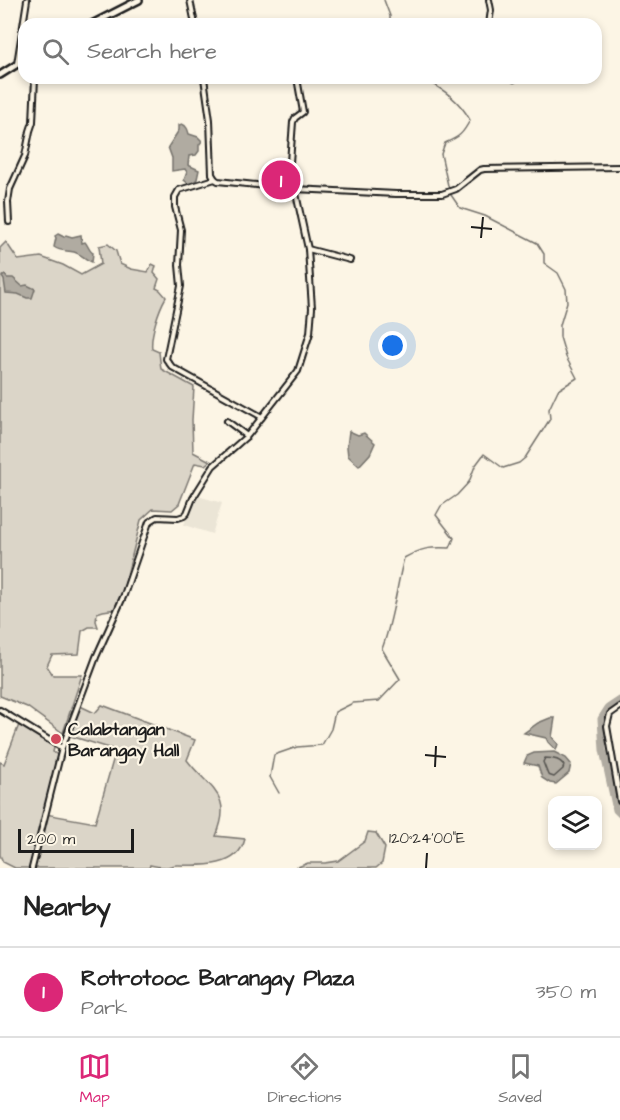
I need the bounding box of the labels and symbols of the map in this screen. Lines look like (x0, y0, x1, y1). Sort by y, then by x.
pin: 1 (262, 158, 300, 202)
your location (378, 331, 407, 360)
place label: Calabtangan Barangay Hall (68, 717, 179, 764)
marker: Calabtangan Barangay Hall (49, 732, 63, 746)
scale bar (18, 826, 134, 854)
text: 120°24'00"E (389, 828, 465, 849)

